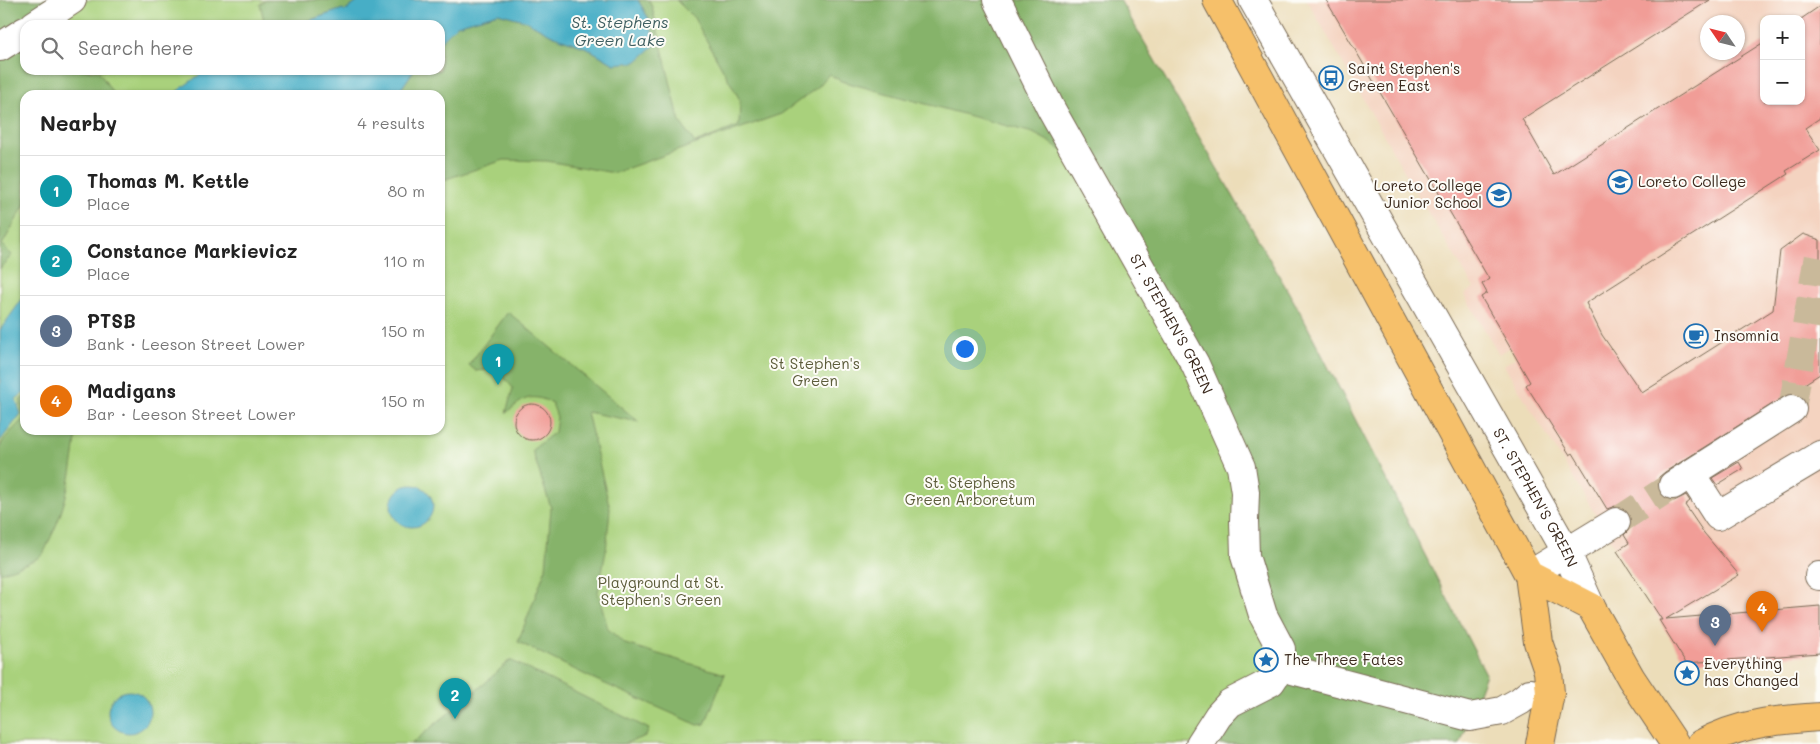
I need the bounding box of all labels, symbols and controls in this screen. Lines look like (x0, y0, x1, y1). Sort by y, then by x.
water label: St. Stephens Green Lake (571, 11, 669, 50)
north arrow (1700, 15, 1745, 60)
map controls (1760, 15, 1805, 105)
button: + (1760, 15, 1805, 60)
search box (20, 20, 445, 75)
icon: search (38, 34, 66, 62)
text: Search here (78, 35, 194, 60)
place label: Saint Stephen's Green East (1348, 58, 1460, 95)
button: − (1760, 60, 1805, 105)
bus stop icon: Saint Stephen's Green East (1318, 65, 1344, 91)
text: Nearby (40, 109, 117, 136)
text: 4 results (357, 112, 425, 133)
text: Thomas M. Kettle (87, 168, 249, 193)
school or university icon: Loreto College (1607, 169, 1633, 195)
place label: Loreto College (1638, 171, 1746, 191)
place label: Loreto College Junior School (1374, 175, 1482, 212)
text: 1 (52, 180, 60, 201)
text: 80 m (388, 180, 425, 201)
school or university icon: Loreto College Junior School (1486, 182, 1512, 208)
text: Place (87, 193, 130, 214)
text: Constance Markievicz (87, 238, 297, 263)
text: 2 (52, 250, 60, 271)
text: 110 m (383, 250, 425, 271)
street label: ST. STEPHEN'S GREEN (1126, 250, 1218, 397)
text: Place (87, 263, 130, 284)
text: PTSB (87, 308, 136, 333)
text: 3 (51, 320, 61, 341)
text: 150 m (381, 320, 425, 341)
cafe icon: Insomnia (1683, 323, 1709, 349)
place label: Insomnia (1714, 325, 1779, 345)
text: Bank · Leeson Street Lower (87, 333, 305, 354)
your location (952, 336, 978, 362)
pin: 1 (482, 344, 514, 385)
park label: St Stephen's Green (770, 353, 860, 390)
text: Madigans (87, 378, 176, 403)
text: 4 (51, 390, 61, 411)
text: 150 m (381, 390, 425, 411)
text: Bar · Leeson Street Lower (87, 403, 296, 424)
street label: ST. STEPHEN'S GREEN (1489, 424, 1583, 570)
park label: St. Stephens Green Arboretum (905, 472, 1035, 509)
park label: Playground at St. Stephen's Green (598, 572, 724, 609)
pin: 4 (1746, 591, 1778, 632)
pin: 3 (1699, 605, 1731, 646)
place icon: The Three Fates (1253, 647, 1279, 673)
place label: The Three Fates (1284, 649, 1404, 669)
place label: Everything has Changed (1704, 653, 1798, 690)
place icon: Everything has Changed (1674, 660, 1700, 686)
pin: 2 (439, 678, 471, 719)

